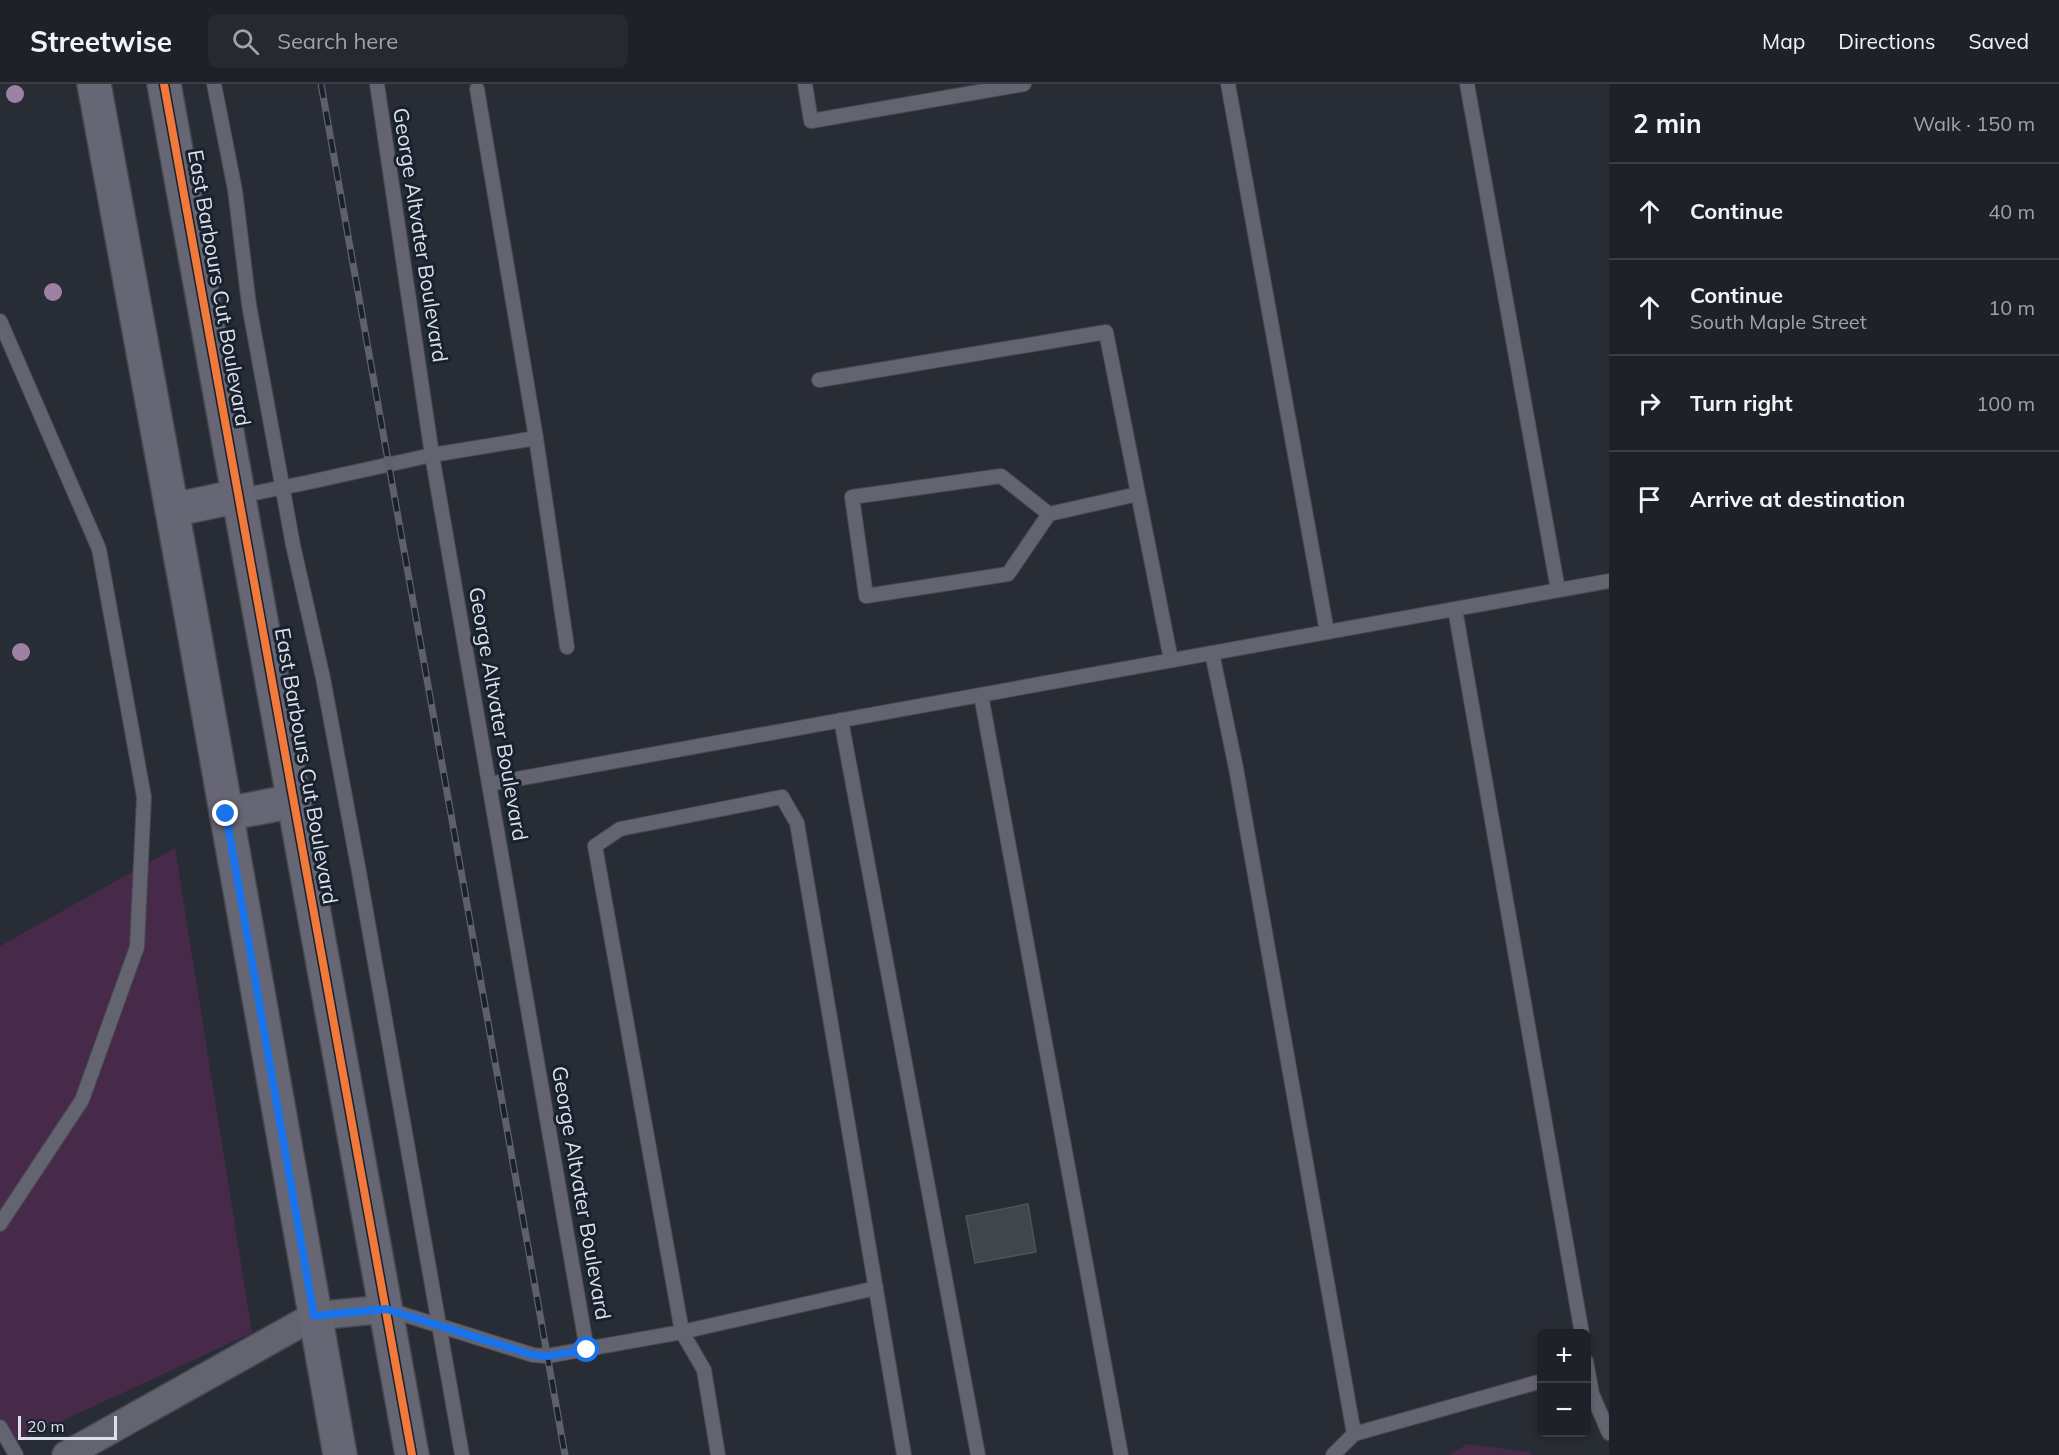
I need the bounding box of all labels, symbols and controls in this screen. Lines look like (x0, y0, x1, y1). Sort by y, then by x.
search box (208, 14, 628, 68)
text: Streetwise (30, 24, 172, 59)
icon: search (229, 25, 262, 58)
text: Search here (277, 27, 398, 55)
text: Map (1762, 28, 1805, 54)
text: Directions (1838, 28, 1935, 54)
text: Saved (1968, 28, 2029, 54)
street label: George Altvater Boulevard (388, 106, 454, 364)
text: 2 min (1633, 107, 1702, 140)
text: Walk · 150 m (1913, 111, 2035, 136)
street label: East Barbours Cut Boulevard (183, 148, 257, 428)
icon: ahead (1633, 195, 1666, 228)
text: Continue (1690, 197, 1783, 225)
text: 40 m (1988, 199, 2035, 224)
text: Continue (1690, 281, 1783, 309)
icon: ahead (1633, 291, 1666, 324)
text: 10 m (1988, 295, 2035, 320)
text: South Maple Street (1690, 309, 1867, 334)
icon: right (1633, 387, 1666, 420)
text: Turn right (1690, 389, 1793, 417)
text: 100 m (1976, 391, 2035, 416)
icon: arrive (1633, 483, 1666, 516)
text: Arrive at destination (1690, 485, 1905, 513)
street label: George Altvater Boulevard (464, 585, 534, 843)
street label: East Barbours Cut Boulevard (270, 626, 344, 906)
route end (212, 800, 238, 826)
street label: George Altvater Boulevard (547, 1064, 617, 1322)
map controls (1537, 1329, 1591, 1437)
button: + (1537, 1329, 1591, 1383)
route start (573, 1336, 599, 1362)
button: − (1537, 1383, 1591, 1437)
scale bar (18, 1413, 117, 1440)
text: 20 m (27, 1416, 64, 1436)

